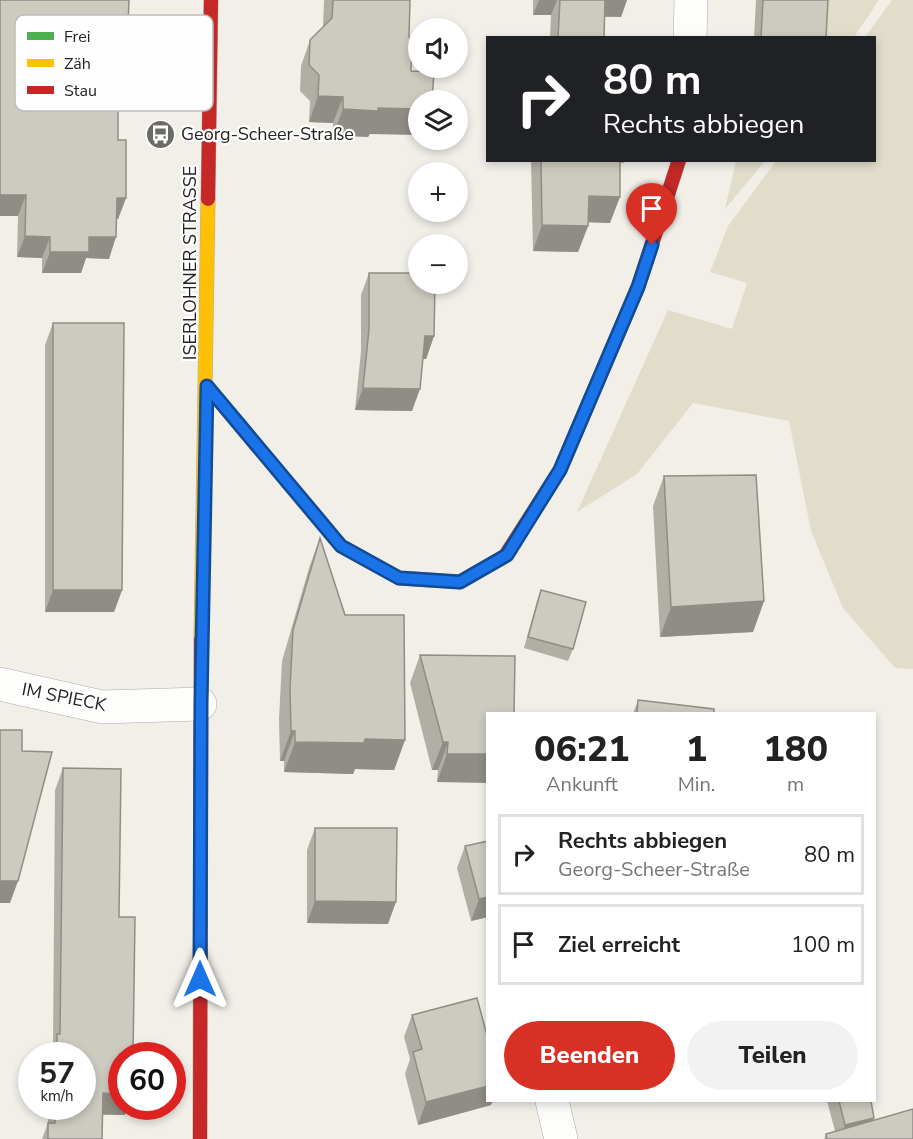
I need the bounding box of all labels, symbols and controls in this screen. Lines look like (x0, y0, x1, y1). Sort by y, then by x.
legend (15, 15, 213, 111)
map controls (408, 18, 468, 294)
button: sound (408, 18, 468, 78)
text: Frei (64, 26, 90, 48)
text: 80 m (603, 52, 702, 109)
text: Zäh (64, 53, 91, 75)
icon: right (504, 60, 582, 138)
text: Stau (64, 80, 97, 102)
button: layers (408, 90, 468, 150)
text: Rechts abbiegen (603, 106, 804, 143)
bus stop icon: Georg-Scheer-Straße (144, 118, 176, 150)
place label: Georg-Scheer-Straße (181, 122, 354, 146)
button: + (408, 162, 468, 222)
street label: ISERLOHNER STRASSE (178, 166, 202, 360)
pin (626, 183, 677, 245)
icon: arrive (635, 192, 668, 225)
button: − (408, 234, 468, 294)
street label: IM SPIECK (20, 677, 109, 717)
text: 06:21 (534, 725, 630, 774)
text: 1 (686, 725, 707, 774)
text: 180 (763, 725, 828, 774)
text: Ankunft (546, 771, 618, 798)
text: Min. (678, 771, 715, 798)
text: m (787, 771, 804, 798)
text: Rechts abbiegen (558, 826, 727, 856)
icon: right (507, 838, 540, 871)
text: 80 m (804, 840, 855, 870)
text: Georg-Scheer-Straße (558, 856, 750, 883)
icon: arrive (507, 928, 540, 961)
text: Ziel erreicht (558, 930, 680, 960)
text: 100 m (791, 930, 855, 960)
position arrow (168, 947, 232, 1011)
button: Beenden (504, 1021, 675, 1090)
button: Teilen (687, 1021, 858, 1090)
speed limit sign: 60 (108, 1042, 186, 1120)
text: 57 (39, 1053, 75, 1094)
text: km/h (40, 1086, 74, 1106)

